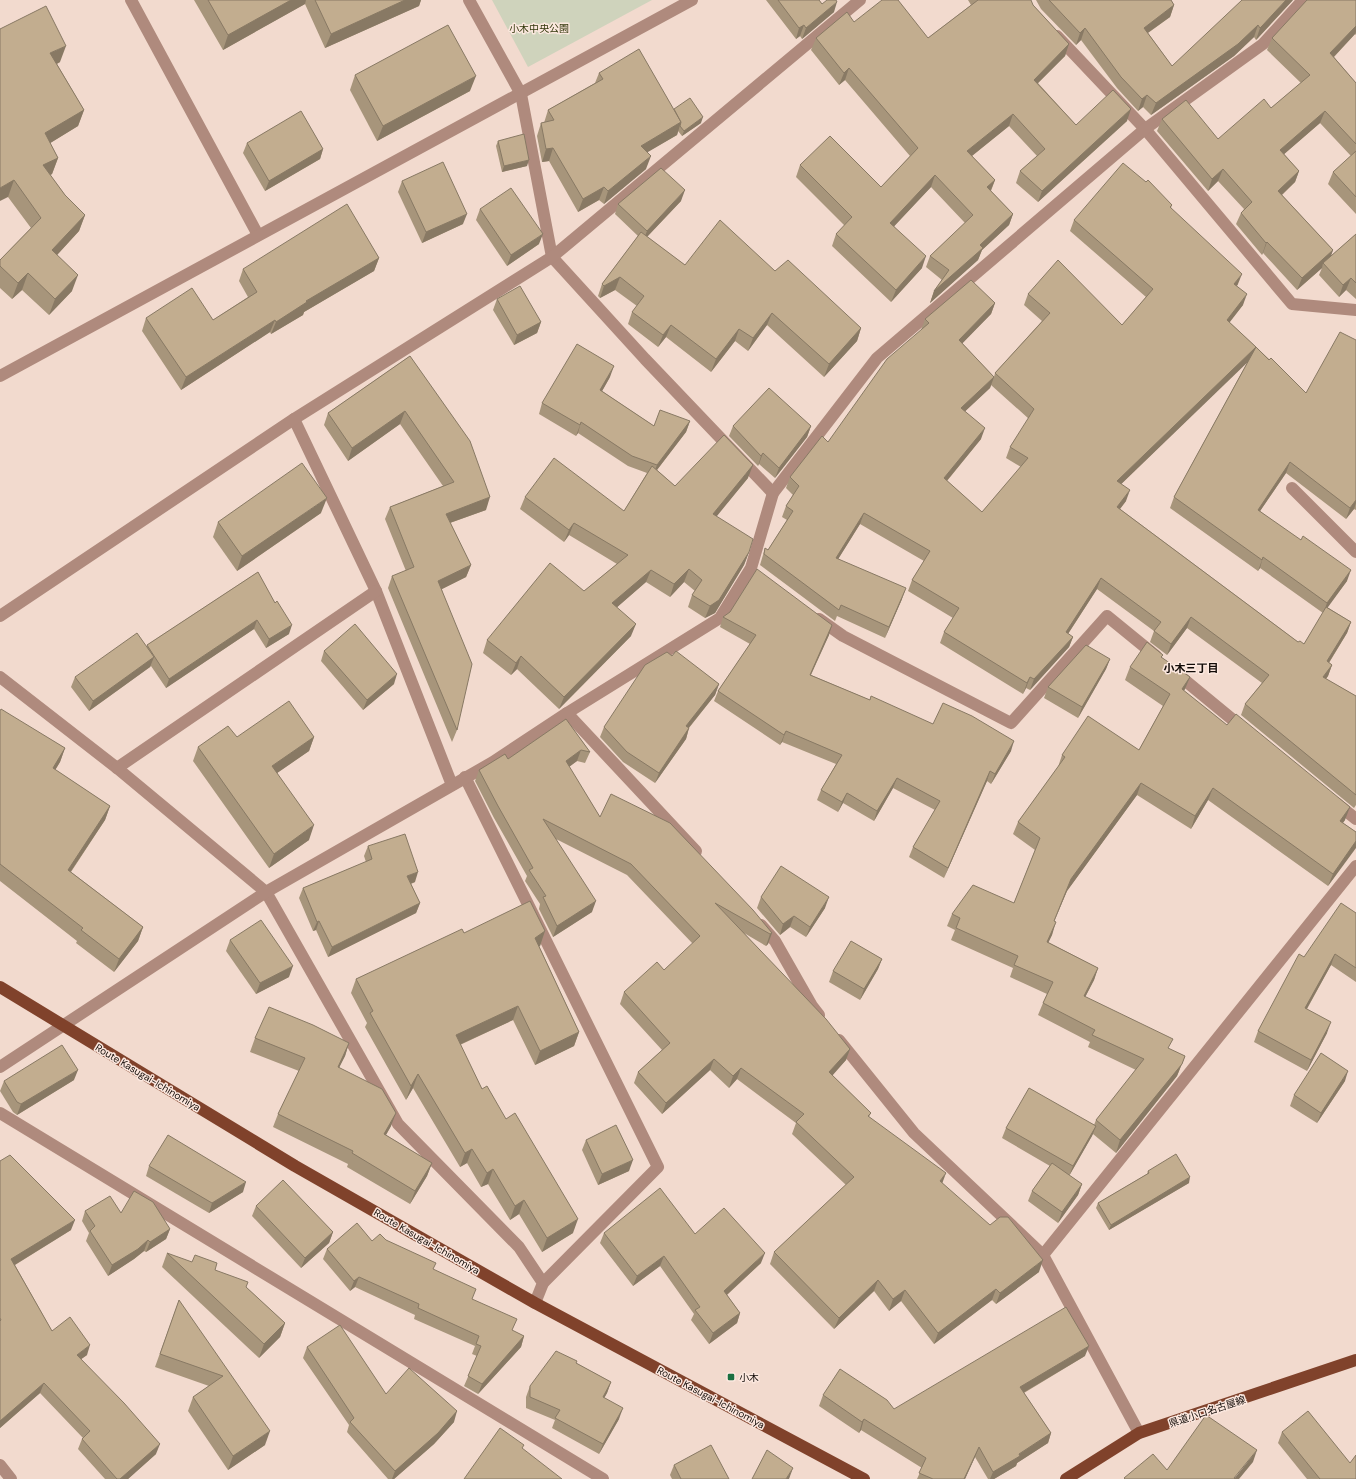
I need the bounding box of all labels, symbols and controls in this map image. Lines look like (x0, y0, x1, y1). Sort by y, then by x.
park label: 小木中央公園 (509, 22, 569, 35)
district label: 小木三丁目 (1164, 661, 1219, 675)
street label: Route Kasugai-Ichinomiya (93, 1041, 203, 1114)
street label: Route Kasugai-Ichinomiya (372, 1206, 482, 1277)
street label: Route Kasugai-Ichinomiya (655, 1364, 767, 1431)
place label: 小木 (739, 1371, 759, 1384)
marker: 小木 (726, 1372, 736, 1382)
street label: 県道小口名古屋線 (1167, 1393, 1247, 1430)

